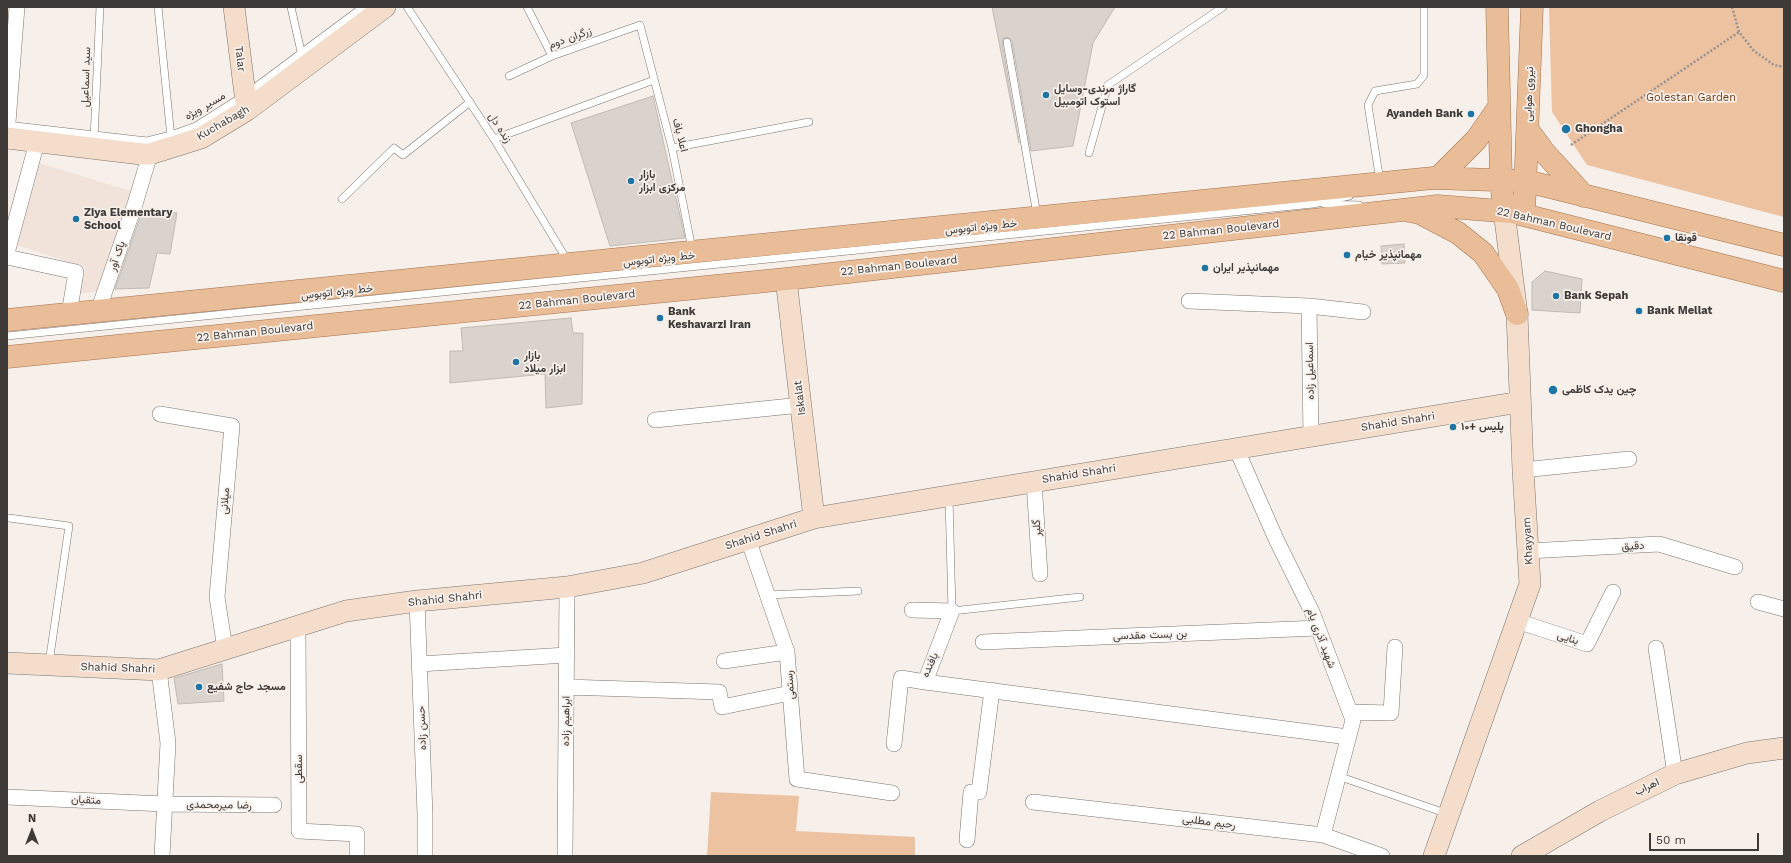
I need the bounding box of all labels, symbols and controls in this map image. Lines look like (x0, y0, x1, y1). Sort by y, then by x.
street label: زرگران دوم (547, 24, 593, 52)
street label: Talar (232, 45, 248, 73)
street label: سید اسماعیل (78, 47, 94, 107)
street label: نیروی هوایی (1521, 66, 1537, 122)
place label: گاراژ مرندی-وسایل استوک اتومبیل (1054, 82, 1136, 108)
street label: مسیر ویژه (182, 89, 228, 123)
marker: گاراژ مرندی-وسایل استوک اتومبیل (1041, 90, 1051, 100)
park label: Golestan Garden (1646, 91, 1736, 105)
street label: Kuchabagh (194, 103, 252, 143)
place label: Ayandeh Bank (1386, 107, 1463, 121)
marker: Ayandeh Bank (1466, 109, 1476, 119)
street label: زنده دل (485, 110, 515, 146)
street label: اعلا باف (669, 117, 691, 153)
place label: Ghongha (1575, 122, 1623, 136)
marker: Ghongha (1560, 123, 1572, 135)
place label: بازار مرکزی ابزار (639, 168, 685, 194)
marker: بازار مرکزی ابزار (626, 176, 636, 186)
street label: 22 Bahman Boulevard (1495, 204, 1613, 244)
place label: Ziya Elementary School (84, 206, 172, 232)
marker: Ziya Elementary School (71, 214, 81, 224)
street label: خط ویژه اتوبوس (944, 217, 1018, 237)
street label: 22 Bahman Boulevard (1162, 217, 1280, 243)
place label: قونقا (1675, 231, 1697, 245)
marker: قونقا (1662, 233, 1672, 243)
street label: پاک آور (106, 239, 128, 273)
place label: مهمانپذیر خیام (1355, 248, 1422, 262)
street label: خط ویژه اتوبوس (622, 249, 696, 269)
marker: مهمانپذیر خیام (1342, 250, 1352, 260)
street label: 22 Bahman Boulevard (840, 253, 958, 279)
place label: مهمانپذیر ایران (1213, 261, 1279, 275)
marker: مهمانپذیر ایران (1200, 263, 1210, 273)
street label: خط ویژه اتوبوس (300, 282, 374, 302)
street label: 22 Bahman Boulevard (518, 287, 636, 313)
place label: Bank Sepah (1564, 289, 1628, 303)
marker: Bank Sepah (1551, 291, 1561, 301)
place label: Bank Mellat (1647, 304, 1712, 318)
place label: Bank Keshavarzi Iran (668, 305, 751, 331)
marker: Bank Mellat (1634, 306, 1644, 316)
marker: Bank Keshavarzi Iran (655, 313, 665, 323)
street label: 22 Bahman Boulevard (196, 319, 314, 345)
street label: اسماعیل زاده (1303, 342, 1317, 400)
place label: بازار ابزار میلاد (524, 349, 566, 375)
marker: بازار ابزار میلاد (511, 357, 521, 367)
street label: Iskalat (791, 380, 809, 416)
place label: چین یدک کاظمی (1562, 383, 1636, 397)
marker: چین یدک کاظمی (1547, 384, 1559, 396)
street label: Shahid Shahri (1360, 410, 1436, 434)
place label: پلیس +۱۰ (1461, 420, 1504, 434)
marker: پلیس +۱۰ (1448, 422, 1458, 432)
street label: Shahid Shahri (1041, 462, 1117, 486)
street label: میلانی (217, 487, 233, 515)
street label: Shahid Shahri (723, 517, 799, 553)
street label: Khayyam (1520, 517, 1536, 565)
street label: گلپر (1030, 519, 1044, 537)
street label: دقیق (1621, 539, 1645, 553)
street label: Shahid Shahri (407, 589, 483, 609)
street label: شهید آذری یام (1303, 606, 1339, 670)
street label: بن بست مقدسی (1113, 627, 1187, 643)
street label: بنایی (1556, 628, 1580, 648)
street label: بافنده (919, 651, 941, 679)
street label: Shahid Shahri (80, 660, 156, 676)
street label: رستمی (782, 670, 798, 700)
place label: مسجد حاج شفیع (207, 680, 286, 694)
marker: مسجد حاج شفیع (194, 682, 204, 692)
street label: ابراهیم زاده (559, 696, 573, 746)
street label: حسن زاده (415, 706, 429, 750)
street label: سقطی (292, 755, 306, 783)
street label: اهراب (1632, 775, 1662, 799)
street label: متقیان (71, 793, 101, 807)
street label: رضا میرمحمدی (186, 798, 252, 812)
north arrow (12, 811, 52, 851)
text: N (28, 812, 36, 825)
street label: رحیم مطلبی (1182, 812, 1236, 832)
scale bar (1651, 825, 1761, 851)
text: 50 m (1656, 833, 1686, 847)

